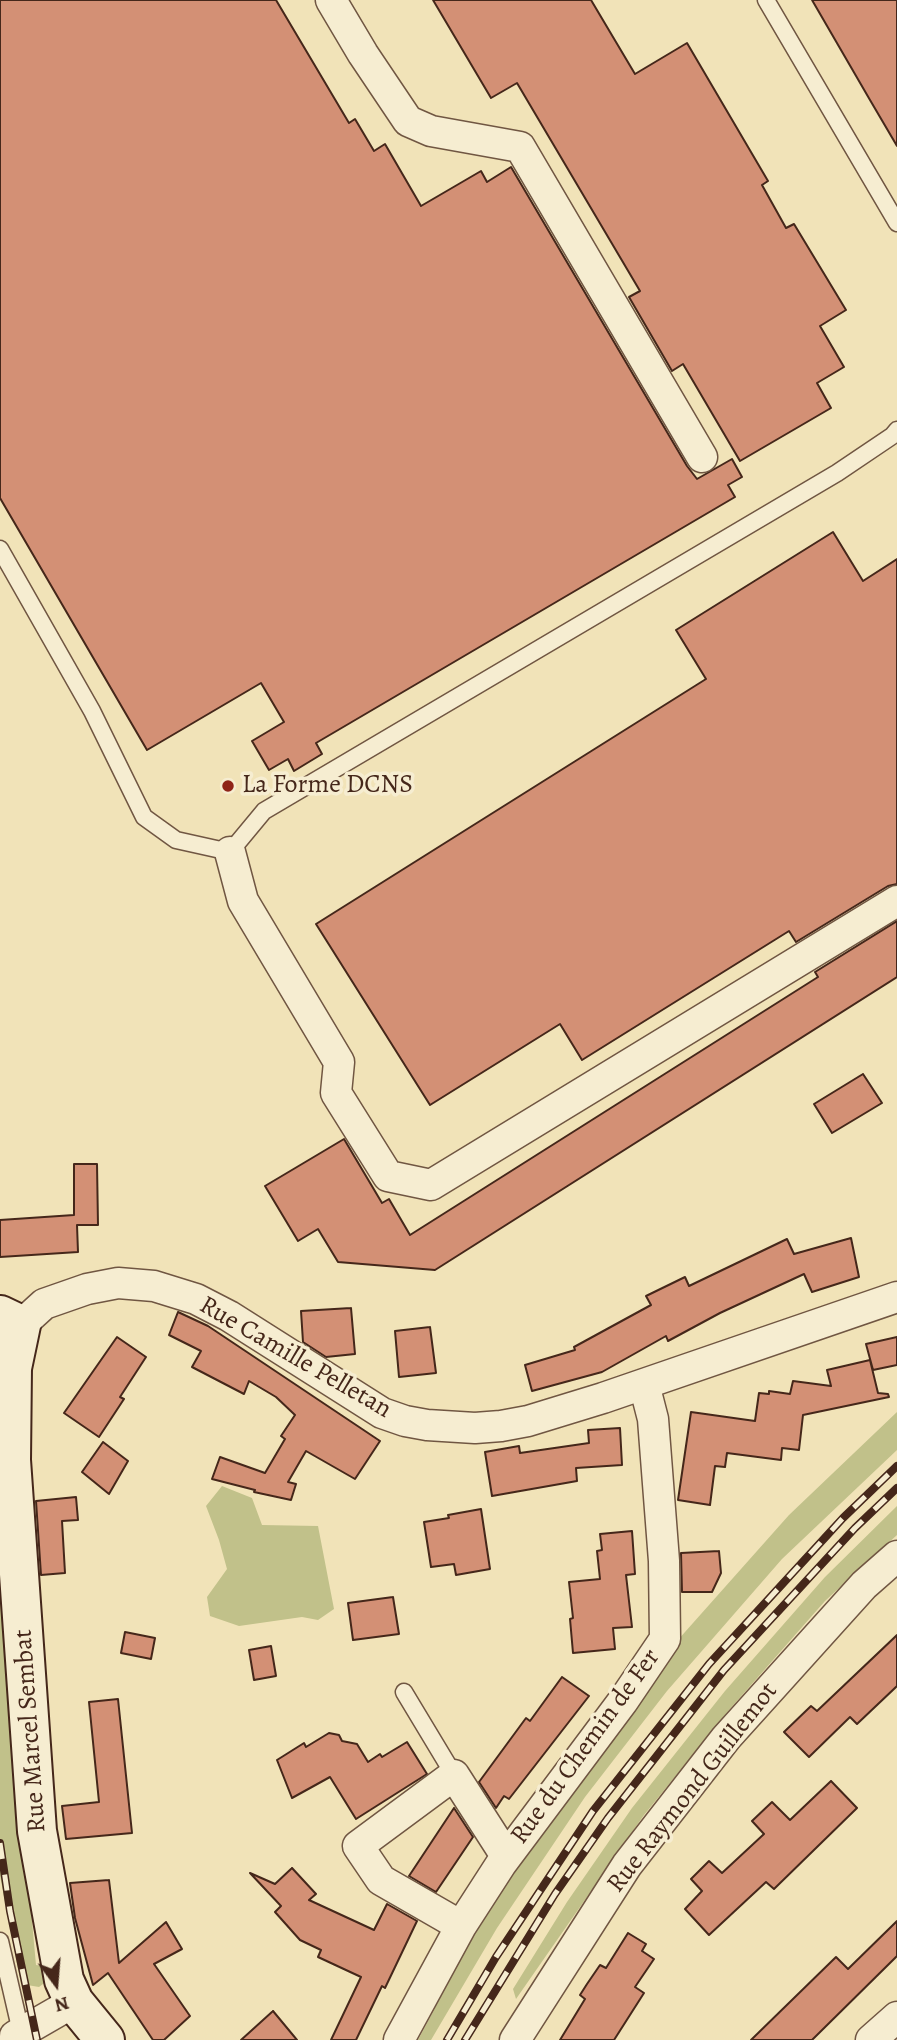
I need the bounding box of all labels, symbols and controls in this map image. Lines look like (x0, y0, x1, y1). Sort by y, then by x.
place label: La Forme DCNS (242, 770, 413, 802)
marker: La Forme DCNS (220, 778, 236, 794)
street label: Rue Camille Pelletan (193, 1290, 397, 1426)
street label: Rue Marcel Sembat (8, 1628, 54, 1834)
street label: Rue du Chemin de Fer (505, 1643, 667, 1851)
street label: Rue Raymond Guillemot (601, 1677, 785, 1899)
north arrow (21, 1949, 91, 2019)
text: N (52, 1990, 72, 2019)

